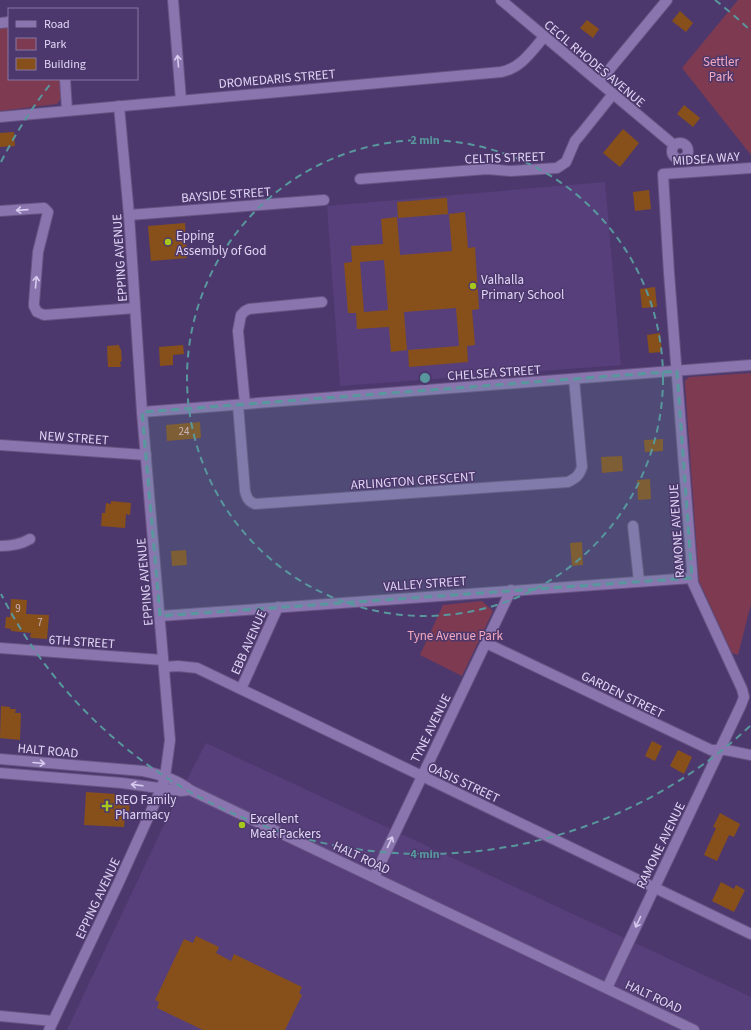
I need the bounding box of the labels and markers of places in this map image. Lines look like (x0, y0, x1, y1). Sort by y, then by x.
place label: Epping Assembly of God (176, 227, 266, 260)
marker: Epping Assembly of God (163, 237, 173, 247)
place label: Valhalla Primary School (481, 271, 564, 304)
marker: Valhalla Primary School (468, 281, 478, 291)
centre of rings (418, 371, 432, 385)
place label: REO Family Pharmacy (115, 791, 176, 824)
marker: REO Family Pharmacy (102, 801, 112, 811)
place label: Excellent Meat Packers (250, 810, 321, 843)
marker: Excellent Meat Packers (237, 820, 247, 830)

